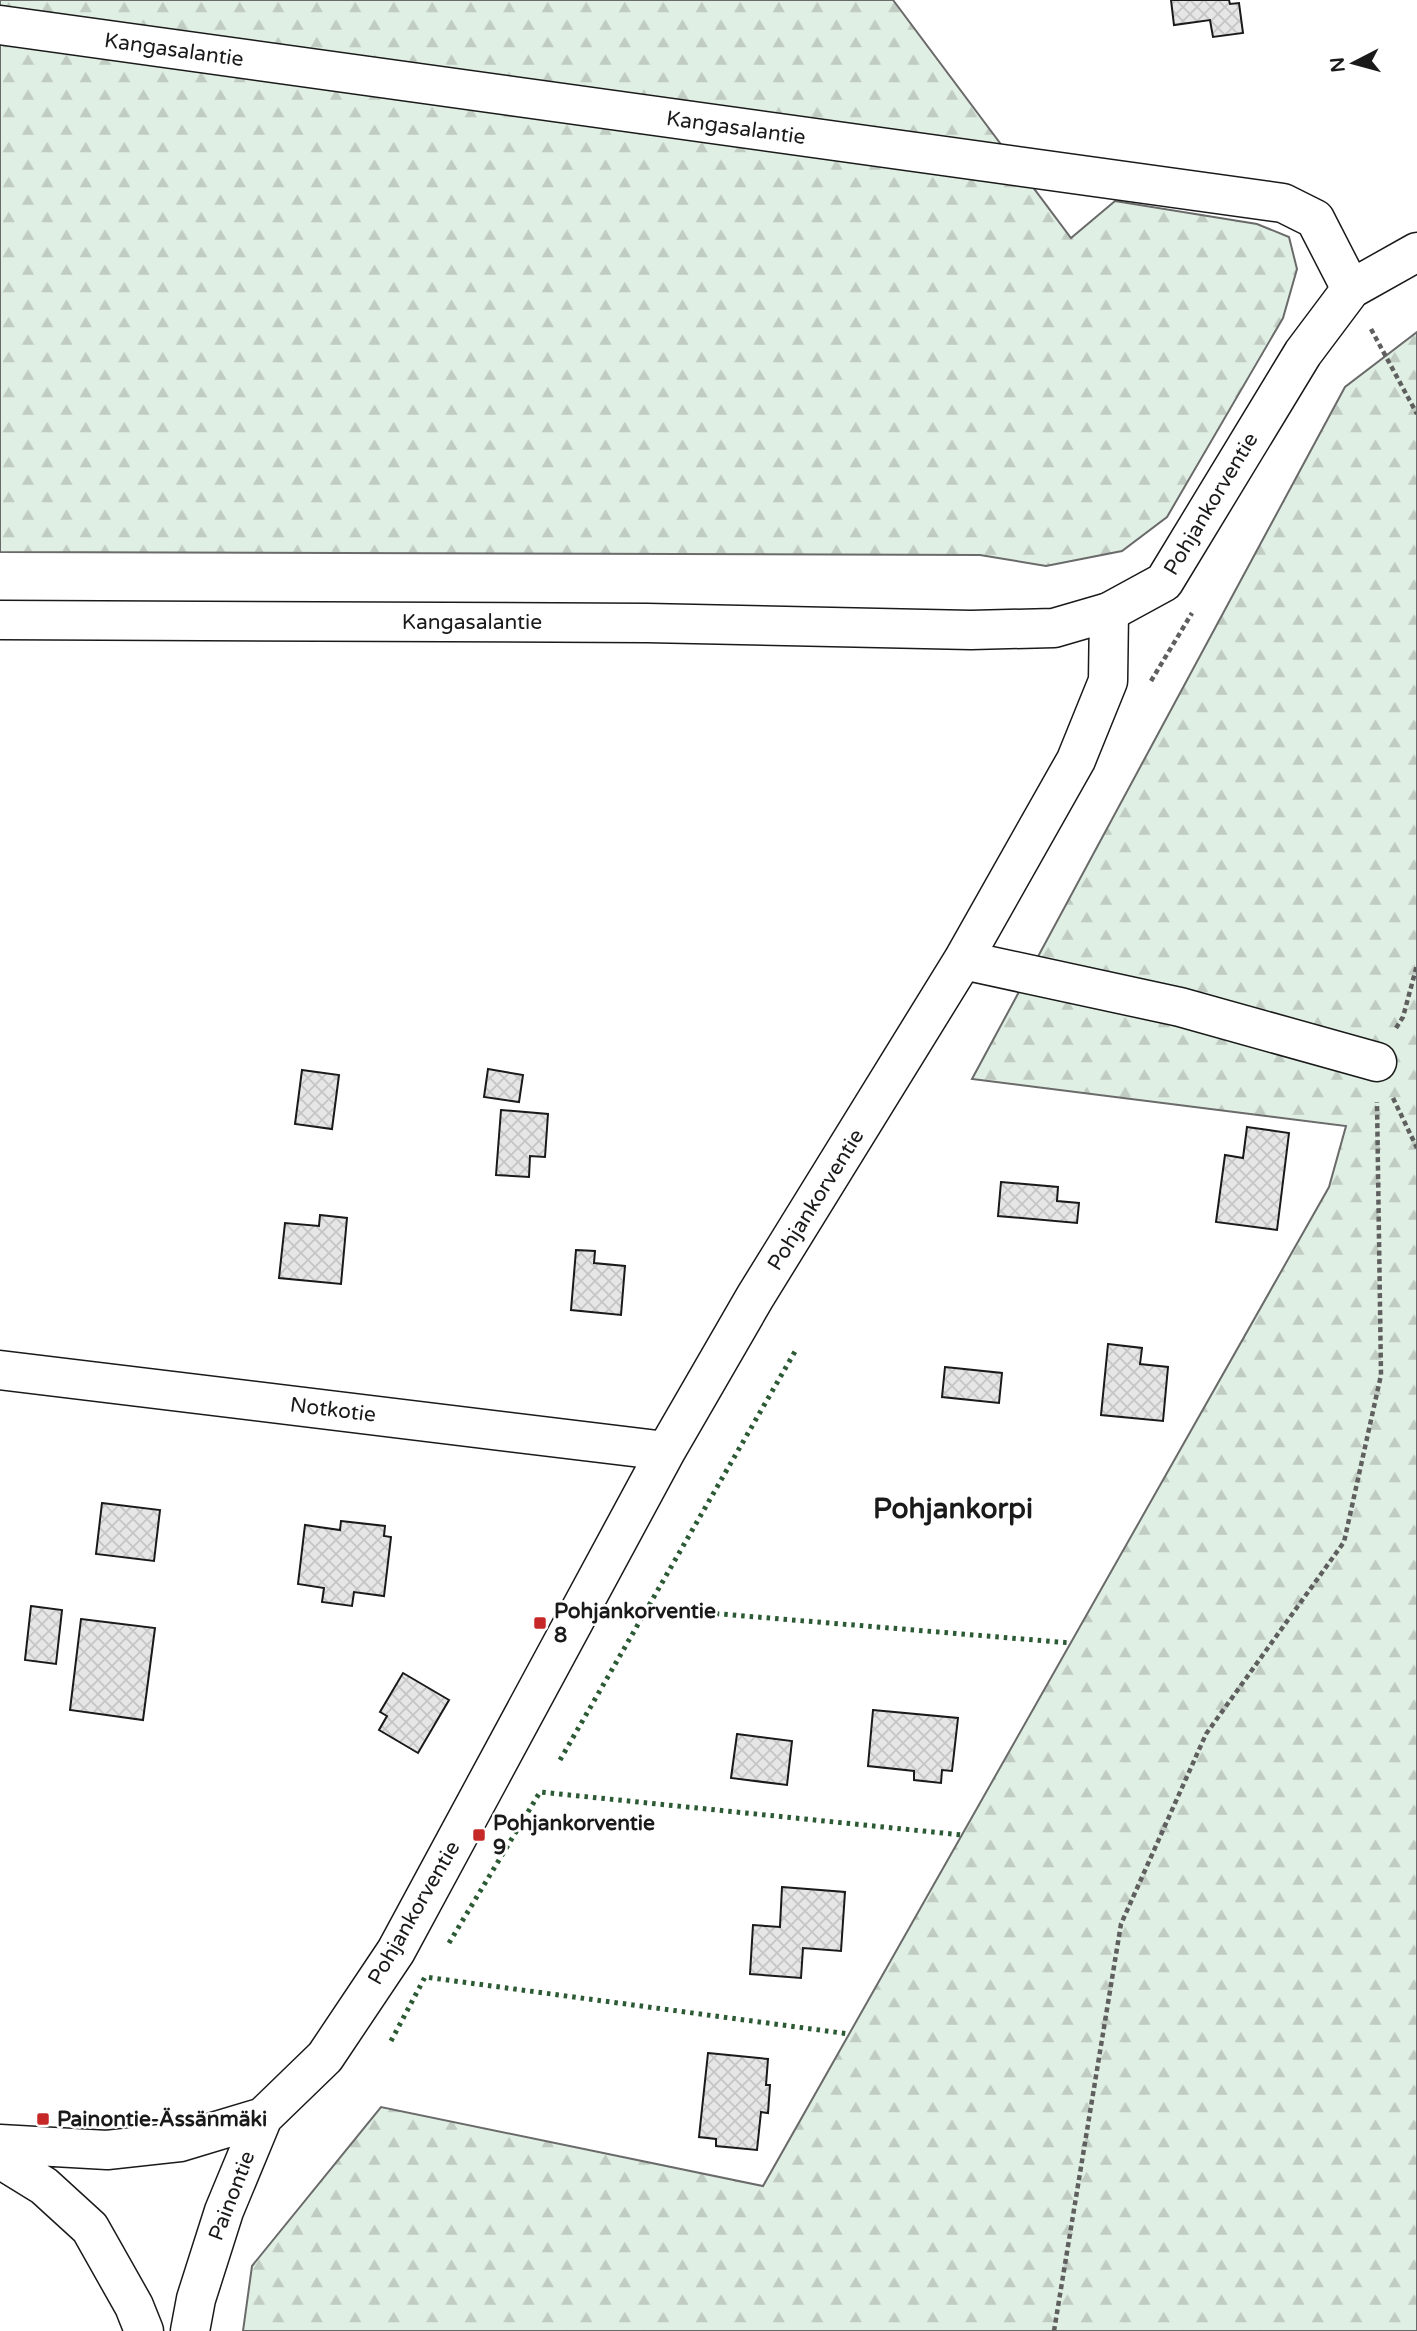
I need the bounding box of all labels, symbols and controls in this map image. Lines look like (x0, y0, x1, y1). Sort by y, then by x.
street label: Kangasalantie (103, 28, 245, 72)
north arrow (1319, 28, 1389, 98)
text: N (1326, 56, 1350, 73)
street label: Kangasalantie (665, 106, 807, 150)
street label: Pohjankorventie (1159, 428, 1263, 580)
street label: Kangasalantie (402, 610, 542, 635)
street label: Pohjankorventie (762, 1125, 870, 1275)
street label: Notkotie (289, 1392, 377, 1428)
district label: Pohjankorpi (873, 1492, 1033, 1526)
place label: Pohjankorventie 8 (554, 1599, 716, 1648)
marker: Pohjankorventie 8 (532, 1615, 548, 1631)
place label: Pohjankorventie 9 (493, 1811, 655, 1860)
marker: Pohjankorventie 9 (471, 1827, 487, 1843)
street label: Pohjankorventie (363, 1837, 465, 1989)
place label: Painontie-Ässänmäki (57, 2107, 267, 2132)
marker: Painontie-Ässänmäki (35, 2111, 51, 2127)
street label: Painontie (204, 2148, 261, 2244)

